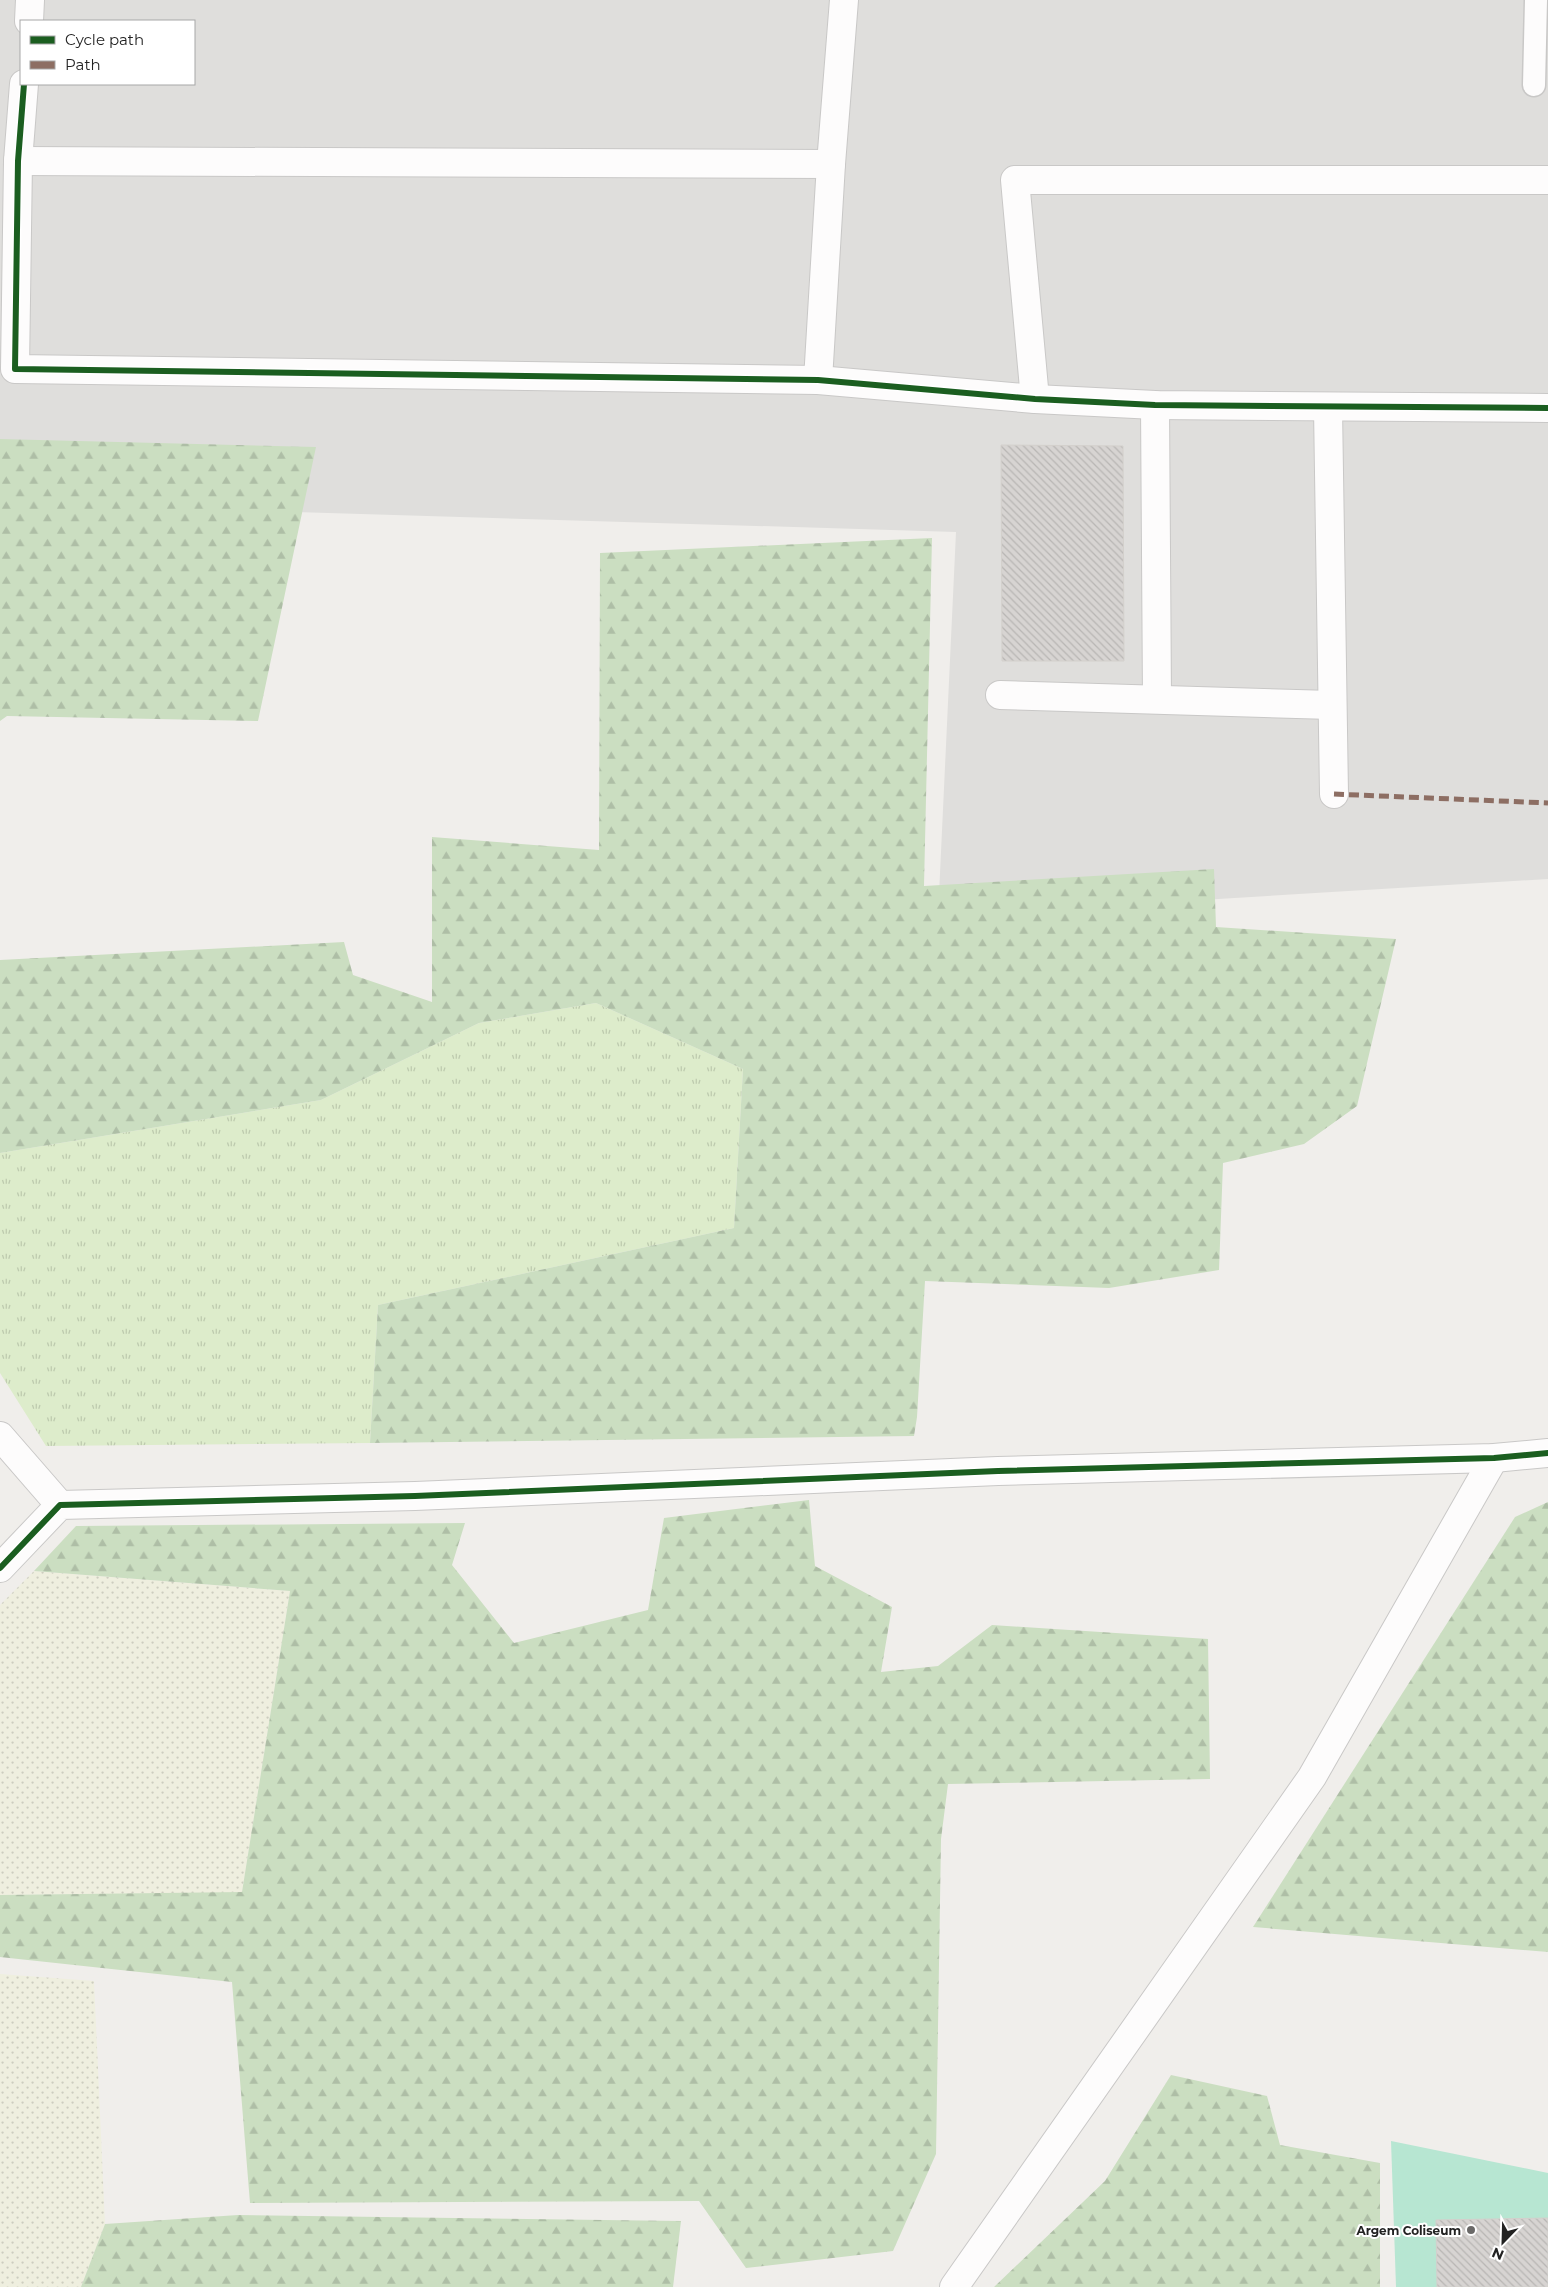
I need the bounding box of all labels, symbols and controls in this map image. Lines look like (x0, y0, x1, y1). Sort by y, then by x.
legend (20, 20, 195, 85)
text: Cycle path (65, 30, 144, 49)
text: Path (65, 55, 101, 74)
north arrow (1478, 2217, 1528, 2267)
place label: Argem Coliseum (1355, 2223, 1461, 2238)
marker: Argem Coliseum (1465, 2224, 1477, 2236)
text: N (1489, 2243, 1507, 2264)

